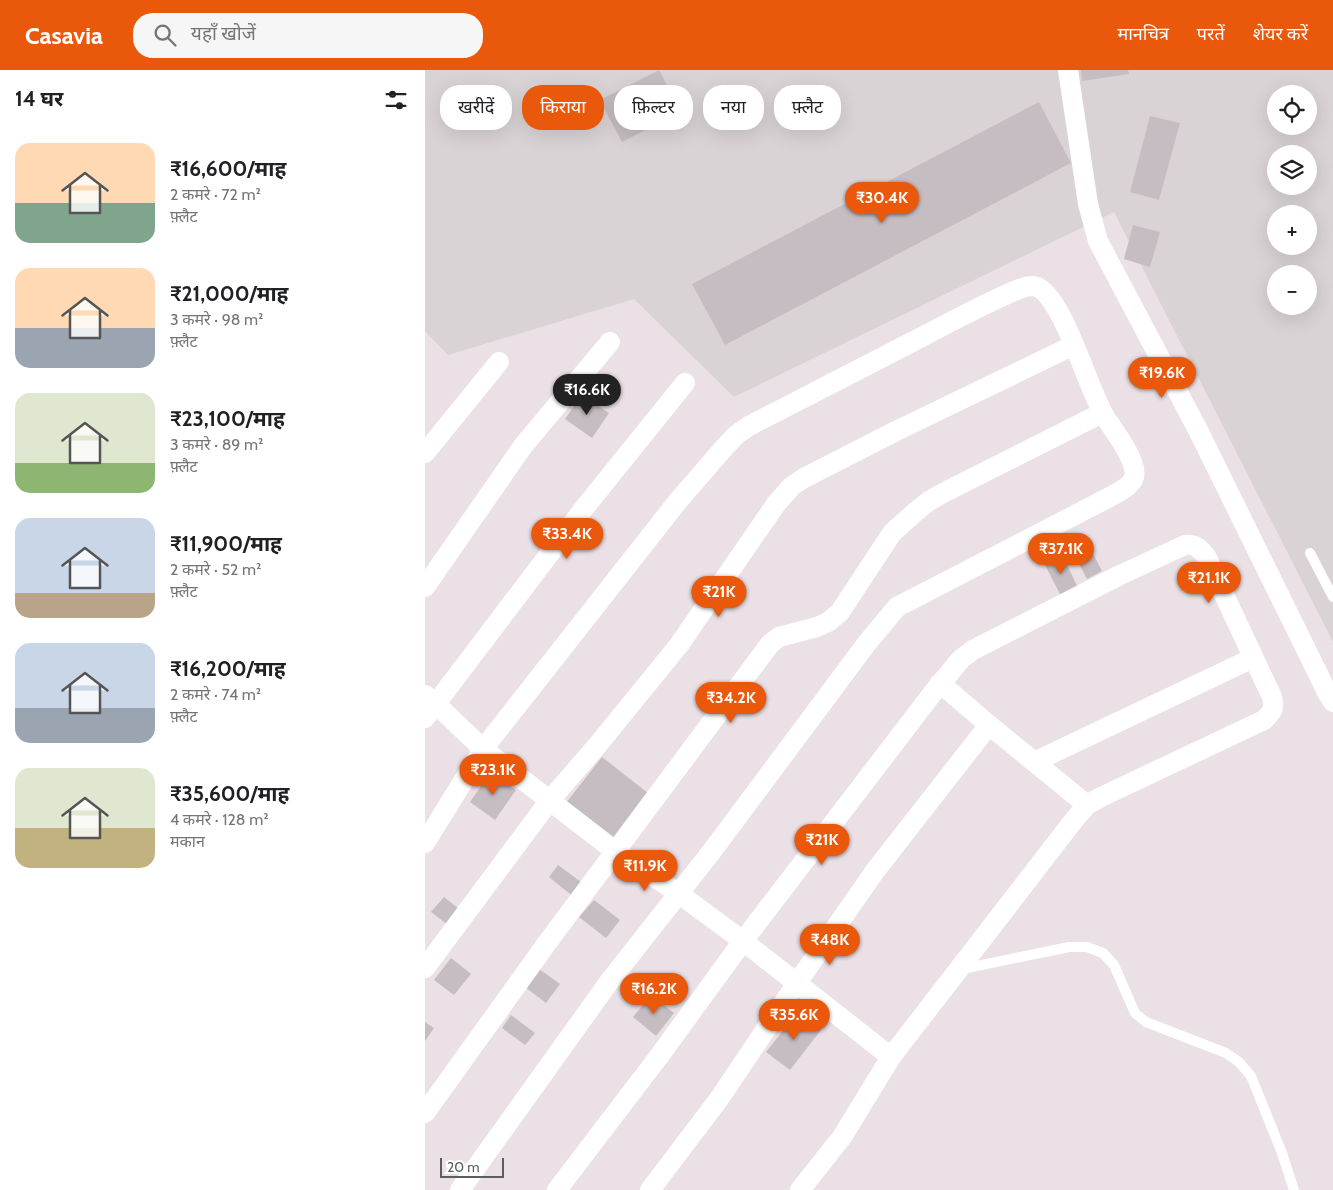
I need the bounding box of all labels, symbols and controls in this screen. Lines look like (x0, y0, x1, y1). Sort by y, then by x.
search box (133, 13, 483, 58)
text: Casavia (25, 21, 103, 50)
icon: search (151, 21, 179, 49)
text: यहाँ खोजें (191, 22, 256, 45)
text: मानचित्र (1117, 23, 1169, 45)
text: परतें (1197, 23, 1225, 45)
text: शेयर करें (1253, 23, 1308, 45)
chip: खरीदें (440, 85, 512, 130)
chip: किराया (522, 85, 604, 130)
chip: फ़िल्टर (614, 85, 693, 130)
chip: नया (703, 85, 764, 130)
chip: फ़्लैट (774, 85, 841, 130)
map controls (1267, 85, 1317, 315)
button: locate (1267, 85, 1317, 135)
text: 14 घर (15, 86, 63, 111)
icon: filters (382, 86, 410, 114)
button: layers (1267, 145, 1317, 195)
text: ₹16,600/माह (170, 156, 286, 181)
icon: home (55, 163, 115, 223)
pin: ₹30.4K (841, 182, 923, 224)
text: 2 कमरे · 72 m² (170, 185, 261, 204)
text: ₹30.4K (856, 188, 908, 207)
button: + (1267, 205, 1317, 255)
text: फ़्लैट (170, 207, 198, 226)
button: − (1267, 265, 1317, 315)
text: ₹21,000/माह (170, 281, 288, 306)
icon: home (55, 288, 115, 348)
text: 3 कमरे · 98 m² (170, 310, 263, 329)
text: फ़्लैट (170, 332, 198, 351)
pin: ₹19.6K (1121, 356, 1203, 399)
text: ₹19.6K (1139, 363, 1185, 382)
pin: ₹16.6K (546, 374, 628, 416)
text: ₹16.6K (564, 380, 610, 399)
text: ₹23,100/माह (170, 406, 285, 431)
icon: home (55, 413, 115, 473)
text: 3 कमरे · 89 m² (170, 435, 263, 454)
text: फ़्लैट (170, 457, 198, 476)
pin: ₹33.4K (526, 518, 608, 560)
text: ₹33.4K (542, 524, 592, 543)
text: ₹11,900/माह (170, 531, 282, 556)
pin: ₹37.1K (1020, 532, 1102, 575)
icon: home (55, 538, 115, 598)
text: ₹37.1K (1039, 539, 1083, 558)
text: 2 कमरे · 52 m² (170, 560, 261, 579)
pin: ₹21.1K (1168, 562, 1250, 604)
text: ₹21.1K (1188, 568, 1230, 587)
pin: ₹21K (689, 576, 749, 618)
text: फ़्लैट (170, 582, 198, 601)
text: ₹21K (702, 582, 736, 601)
text: ₹16,200/माह (170, 656, 286, 681)
icon: home (55, 663, 115, 723)
pin: ₹34.2K (690, 682, 772, 724)
text: 2 कमरे · 74 m² (170, 685, 261, 704)
text: ₹34.2K (706, 688, 756, 707)
text: फ़्लैट (170, 707, 198, 726)
pin: ₹23.1K (452, 754, 534, 796)
text: ₹23.1K (470, 760, 516, 779)
text: ₹35,600/माह (170, 781, 289, 806)
icon: home (55, 788, 115, 848)
text: 4 कमरे · 128 m² (170, 810, 269, 829)
pin: ₹21K (792, 824, 852, 866)
text: ₹21K (805, 830, 839, 849)
text: मकान (170, 832, 205, 851)
pin: ₹11.9K (604, 850, 686, 892)
text: ₹11.9K (624, 856, 666, 875)
pin: ₹48K (800, 924, 860, 966)
text: ₹48K (811, 930, 849, 949)
pin: ₹16.2K (613, 972, 695, 1015)
text: ₹16.2K (631, 979, 677, 998)
pin: ₹35.6K (753, 998, 835, 1041)
text: ₹35.6K (770, 1005, 818, 1024)
scale bar (440, 1155, 504, 1178)
text: 20 m (447, 1158, 480, 1176)

